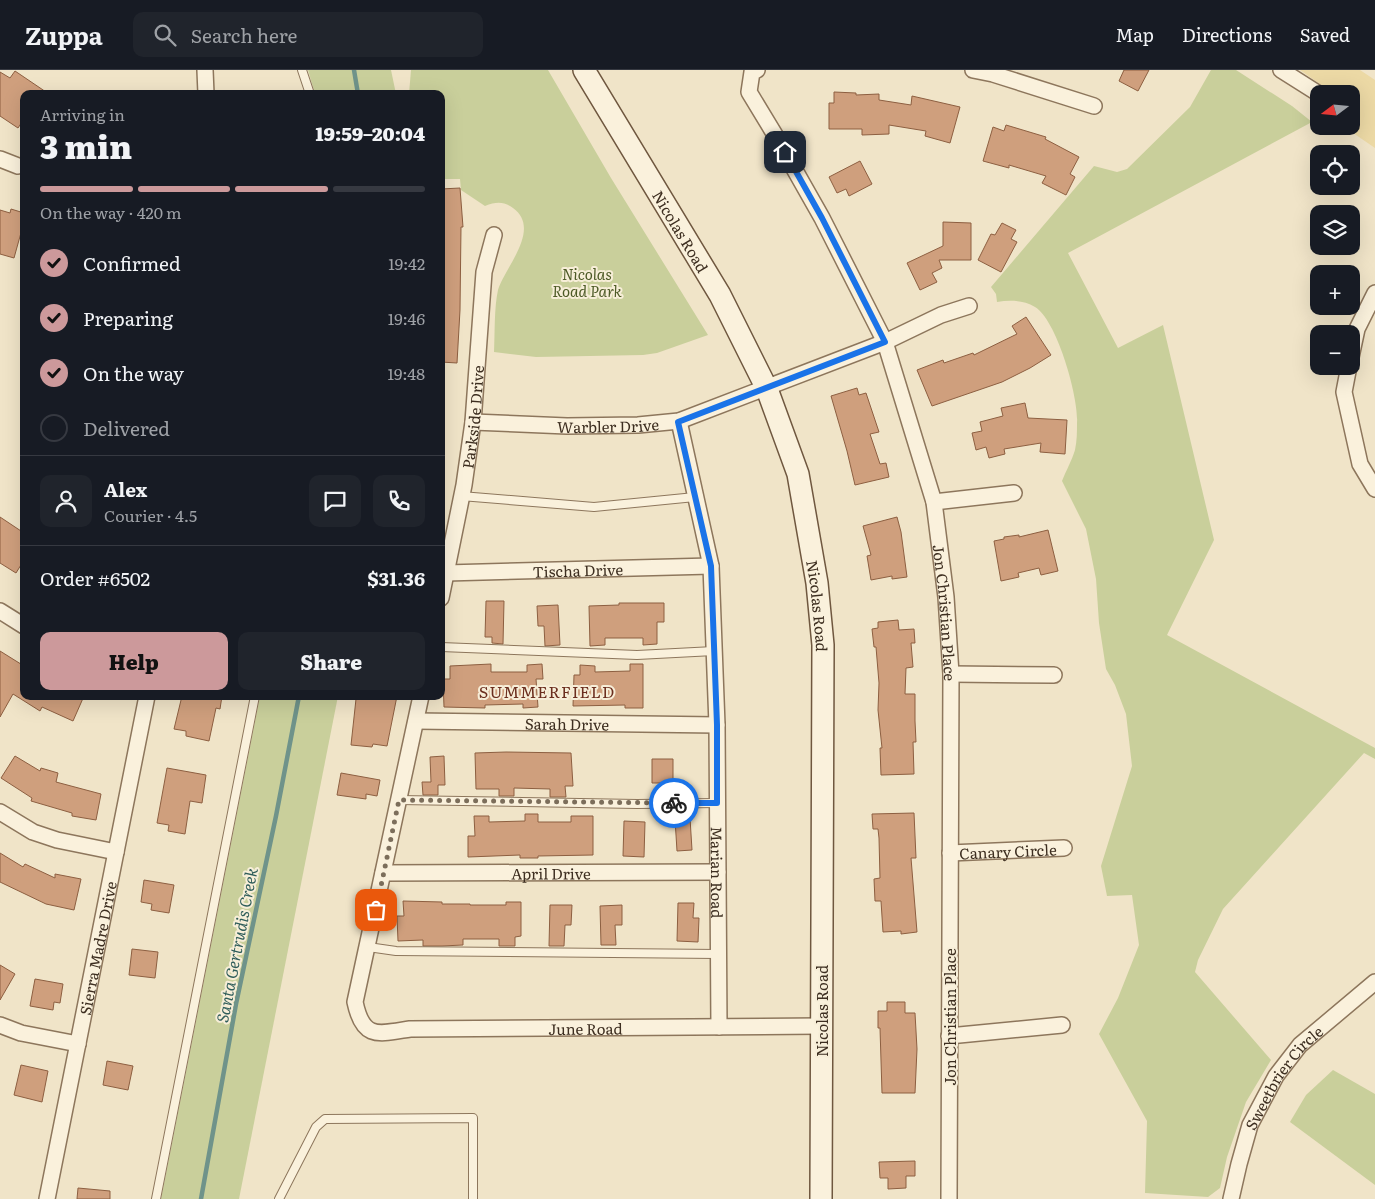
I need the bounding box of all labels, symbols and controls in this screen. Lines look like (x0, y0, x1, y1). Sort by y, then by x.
search box (133, 12, 483, 57)
text: Zuppa (25, 17, 103, 52)
icon: search (151, 21, 179, 49)
text: Search here (191, 21, 297, 49)
text: Map (1116, 21, 1154, 48)
text: Directions (1182, 21, 1272, 48)
text: Saved (1300, 21, 1350, 48)
north arrow (1310, 85, 1360, 135)
map controls (1310, 85, 1360, 375)
text: Arriving in (40, 102, 125, 126)
text: 19:59–20:04 (316, 119, 425, 147)
text: 3 min (40, 121, 132, 169)
pin (764, 131, 806, 173)
icon: home (771, 138, 799, 166)
button: locate (1310, 145, 1360, 195)
street label: Nicolas Road (648, 185, 715, 276)
text: On the way · 420 m (40, 200, 182, 224)
button: layers (1310, 205, 1360, 255)
icon: check (40, 249, 68, 277)
text: Confirmed (83, 249, 181, 277)
text: 19:42 (388, 251, 425, 275)
park label: Nicolas Road Park (552, 262, 623, 302)
button: + (1310, 265, 1360, 315)
icon: check (40, 304, 68, 332)
text: Preparing (83, 304, 173, 332)
text: 19:46 (388, 306, 425, 330)
button: − (1310, 325, 1360, 375)
icon: check (40, 359, 68, 387)
text: On the way (83, 359, 184, 387)
text: 19:48 (387, 361, 425, 385)
street label: Parkside Drive (455, 364, 489, 470)
street label: Warbler Drive (556, 412, 660, 438)
text: Delivered (83, 414, 170, 442)
button: person (40, 475, 92, 527)
text: Alex (104, 475, 147, 503)
button: chat (309, 475, 361, 527)
button: phone (373, 475, 425, 527)
text: Courier · 4.5 (104, 503, 197, 527)
street label: Jon Christian Place (928, 543, 963, 681)
street label: Tischa Drive (532, 557, 624, 582)
street label: Nicolas Road (802, 558, 835, 652)
text: Order #6502 (40, 564, 150, 592)
text: $31.36 (367, 564, 425, 592)
button: Help (40, 632, 228, 690)
button: Share (238, 632, 425, 690)
district label: SUMMERFIELD (479, 679, 615, 703)
street label: Sarah Drive (525, 711, 610, 735)
courier (649, 778, 699, 828)
icon: bike (660, 789, 688, 817)
street label: Marian Road (706, 826, 730, 919)
street label: Canary Circle (959, 837, 1057, 864)
street label: April Drive (511, 861, 591, 884)
water label: Santa Gertrudis Creek (209, 865, 263, 1024)
street label: Sierra Madre Drive (72, 879, 121, 1017)
pin (355, 889, 397, 931)
icon: bag (362, 896, 390, 924)
street label: Jon Christian Place (938, 948, 961, 1086)
street label: Nicolas Road (810, 965, 833, 1057)
street label: June Road (548, 1016, 623, 1039)
street label: Sweetbrier Circle (1238, 1019, 1328, 1134)

